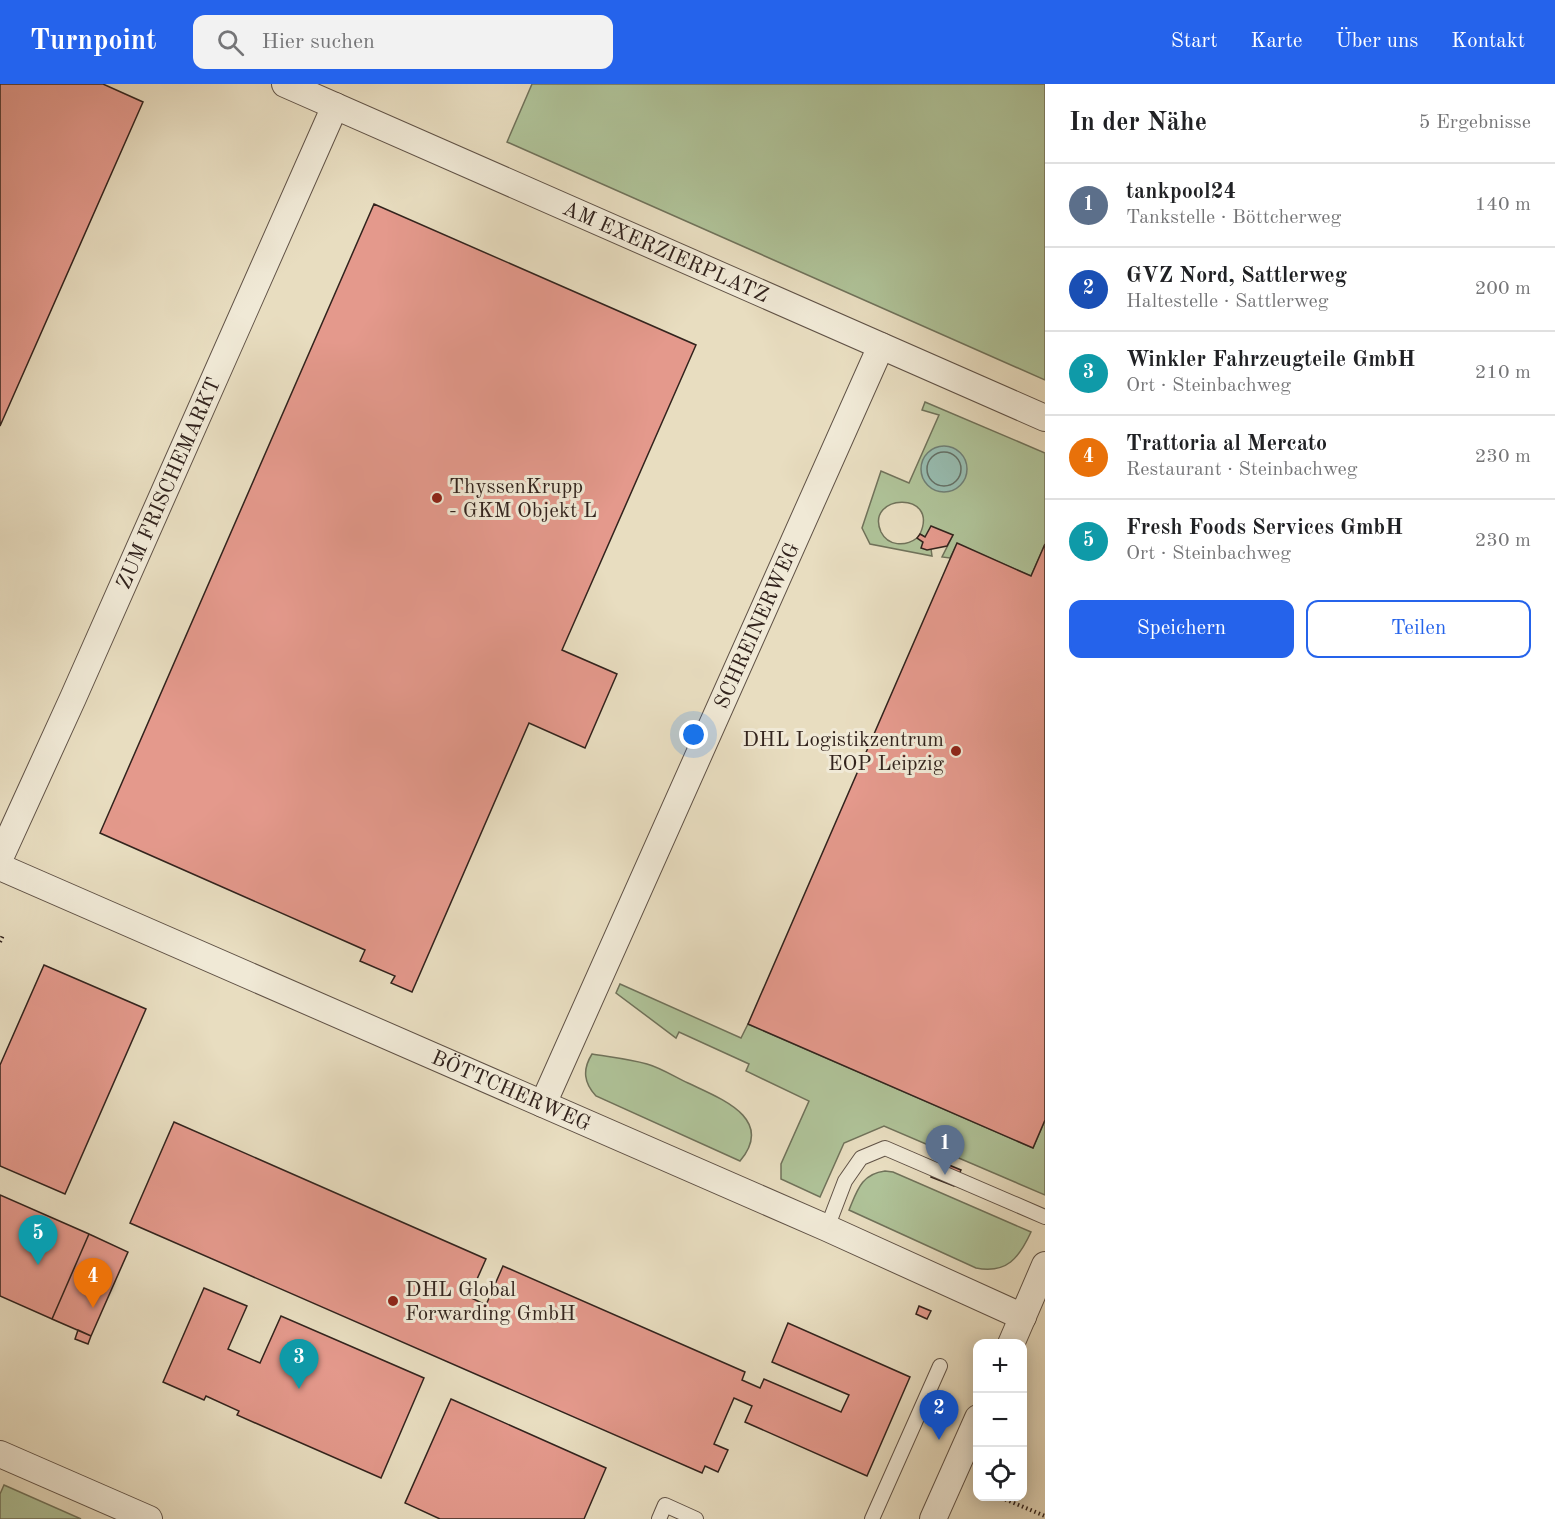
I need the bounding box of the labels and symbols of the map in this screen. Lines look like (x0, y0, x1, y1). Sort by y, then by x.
street label: AM EXERZIERPLATZ (559, 198, 771, 307)
street label: ZUM FRISCHEMARKT (114, 375, 225, 592)
place label: ThyssenKrupp - GKM Objekt L (449, 477, 597, 522)
marker: ThyssenKrupp - GKM Objekt L (430, 491, 444, 505)
street label: SCHREINERWEG (712, 540, 804, 712)
your location (679, 720, 708, 749)
place label: DHL Logistikzentrum EOP Leipzig (742, 730, 945, 775)
marker: DHL Logistikzentrum EOP Leipzig (949, 744, 963, 758)
street label: BÖTTCHERWEG (428, 1048, 594, 1136)
pin: 1 (926, 1126, 964, 1175)
pin: 5 (18, 1216, 57, 1265)
pin: 4 (74, 1258, 112, 1308)
place label: DHL Global Forwarding GmbH (405, 1280, 576, 1325)
marker: DHL Global Forwarding GmbH (386, 1294, 400, 1308)
pin: 3 (280, 1340, 318, 1389)
pin: 2 (920, 1390, 958, 1440)

